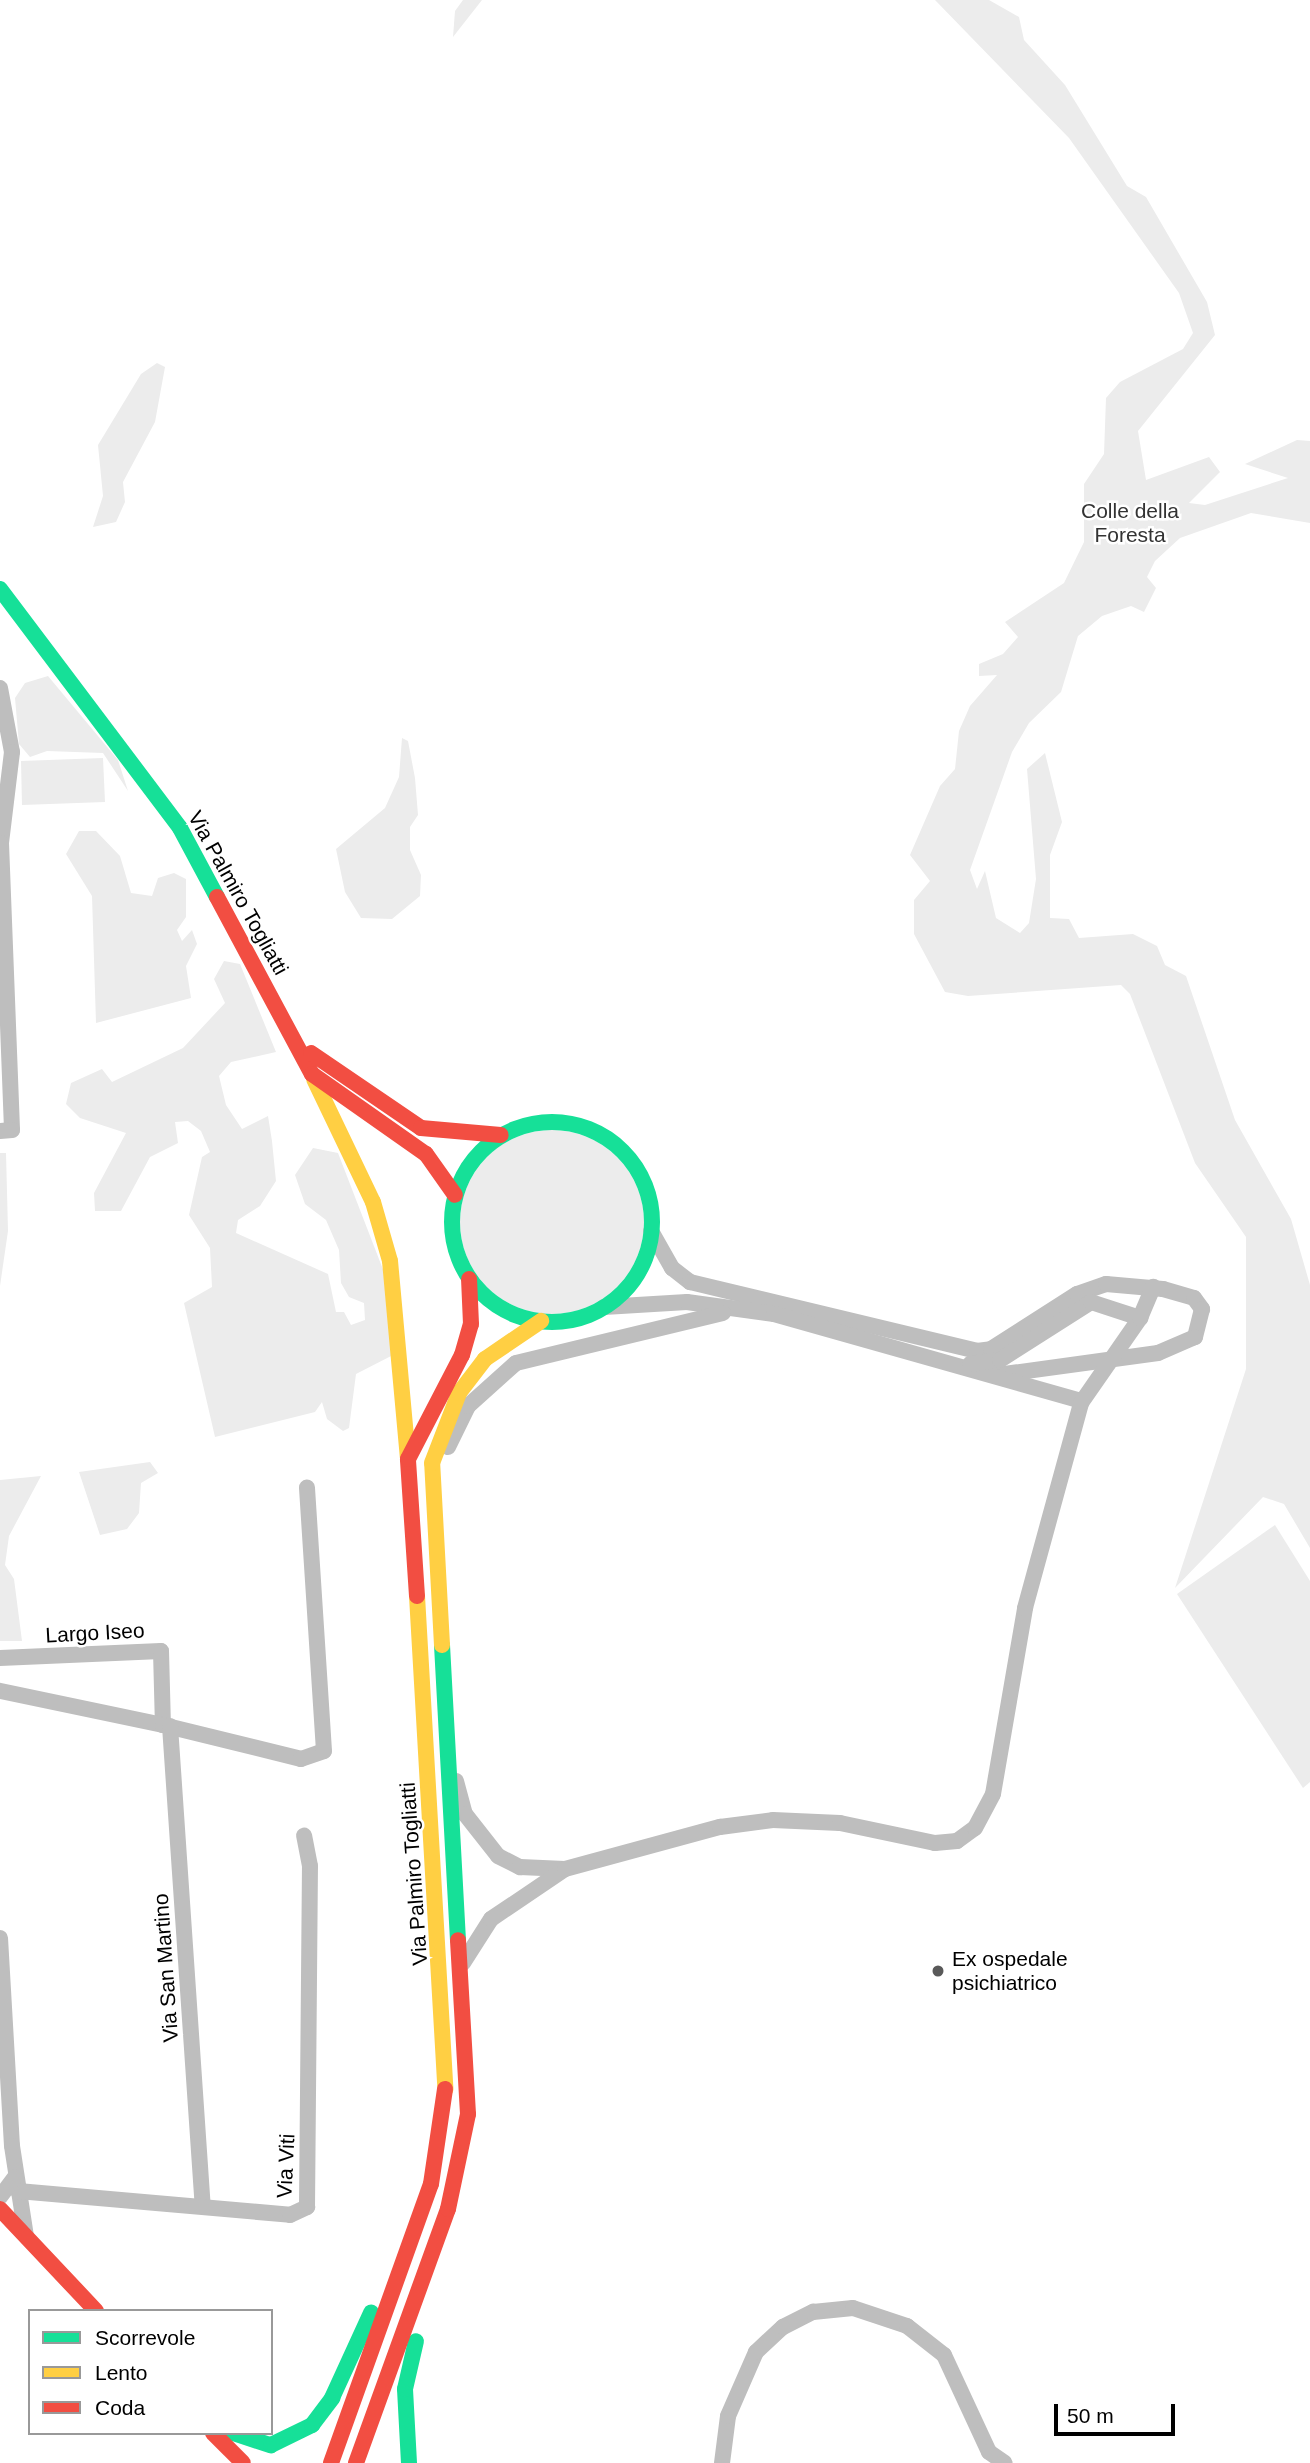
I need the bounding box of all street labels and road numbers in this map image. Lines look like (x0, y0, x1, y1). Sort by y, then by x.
street label: Via Palmiro Togliatti (182, 806, 294, 980)
street label: Largo Iseo (45, 1618, 145, 1648)
street label: Via Palmiro Togliatti (395, 1781, 433, 1967)
street label: Via San Martino (148, 1893, 184, 2043)
street label: Via Viti (272, 2133, 300, 2199)

